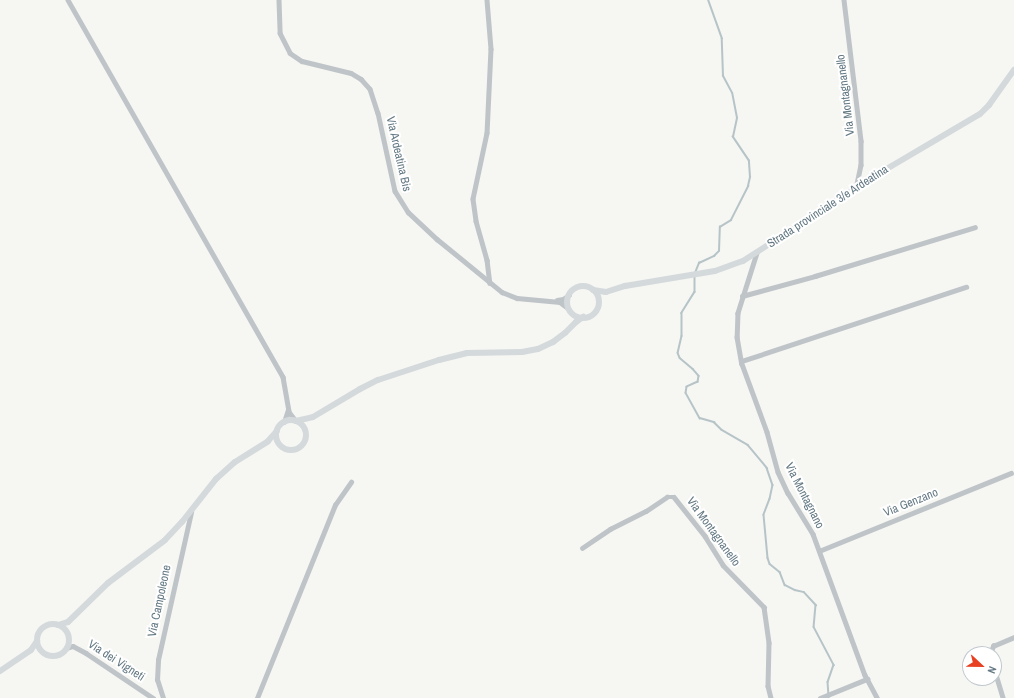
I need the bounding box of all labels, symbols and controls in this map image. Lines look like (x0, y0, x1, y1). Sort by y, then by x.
street label: Via Montagnanello (834, 53, 858, 137)
street label: Via Ardeatina Bis (382, 115, 414, 193)
street label: Strada provinciale 3/e Ardeatina (765, 162, 891, 252)
street label: Via Montagnano (781, 461, 827, 531)
street label: Via Genzano (882, 486, 940, 520)
street label: Via Montagnanello (683, 495, 743, 569)
street label: Via Campoleone (145, 564, 175, 638)
street label: Via dei Vigneti (85, 637, 147, 685)
north arrow (962, 646, 1002, 686)
text: N (984, 664, 1000, 676)

